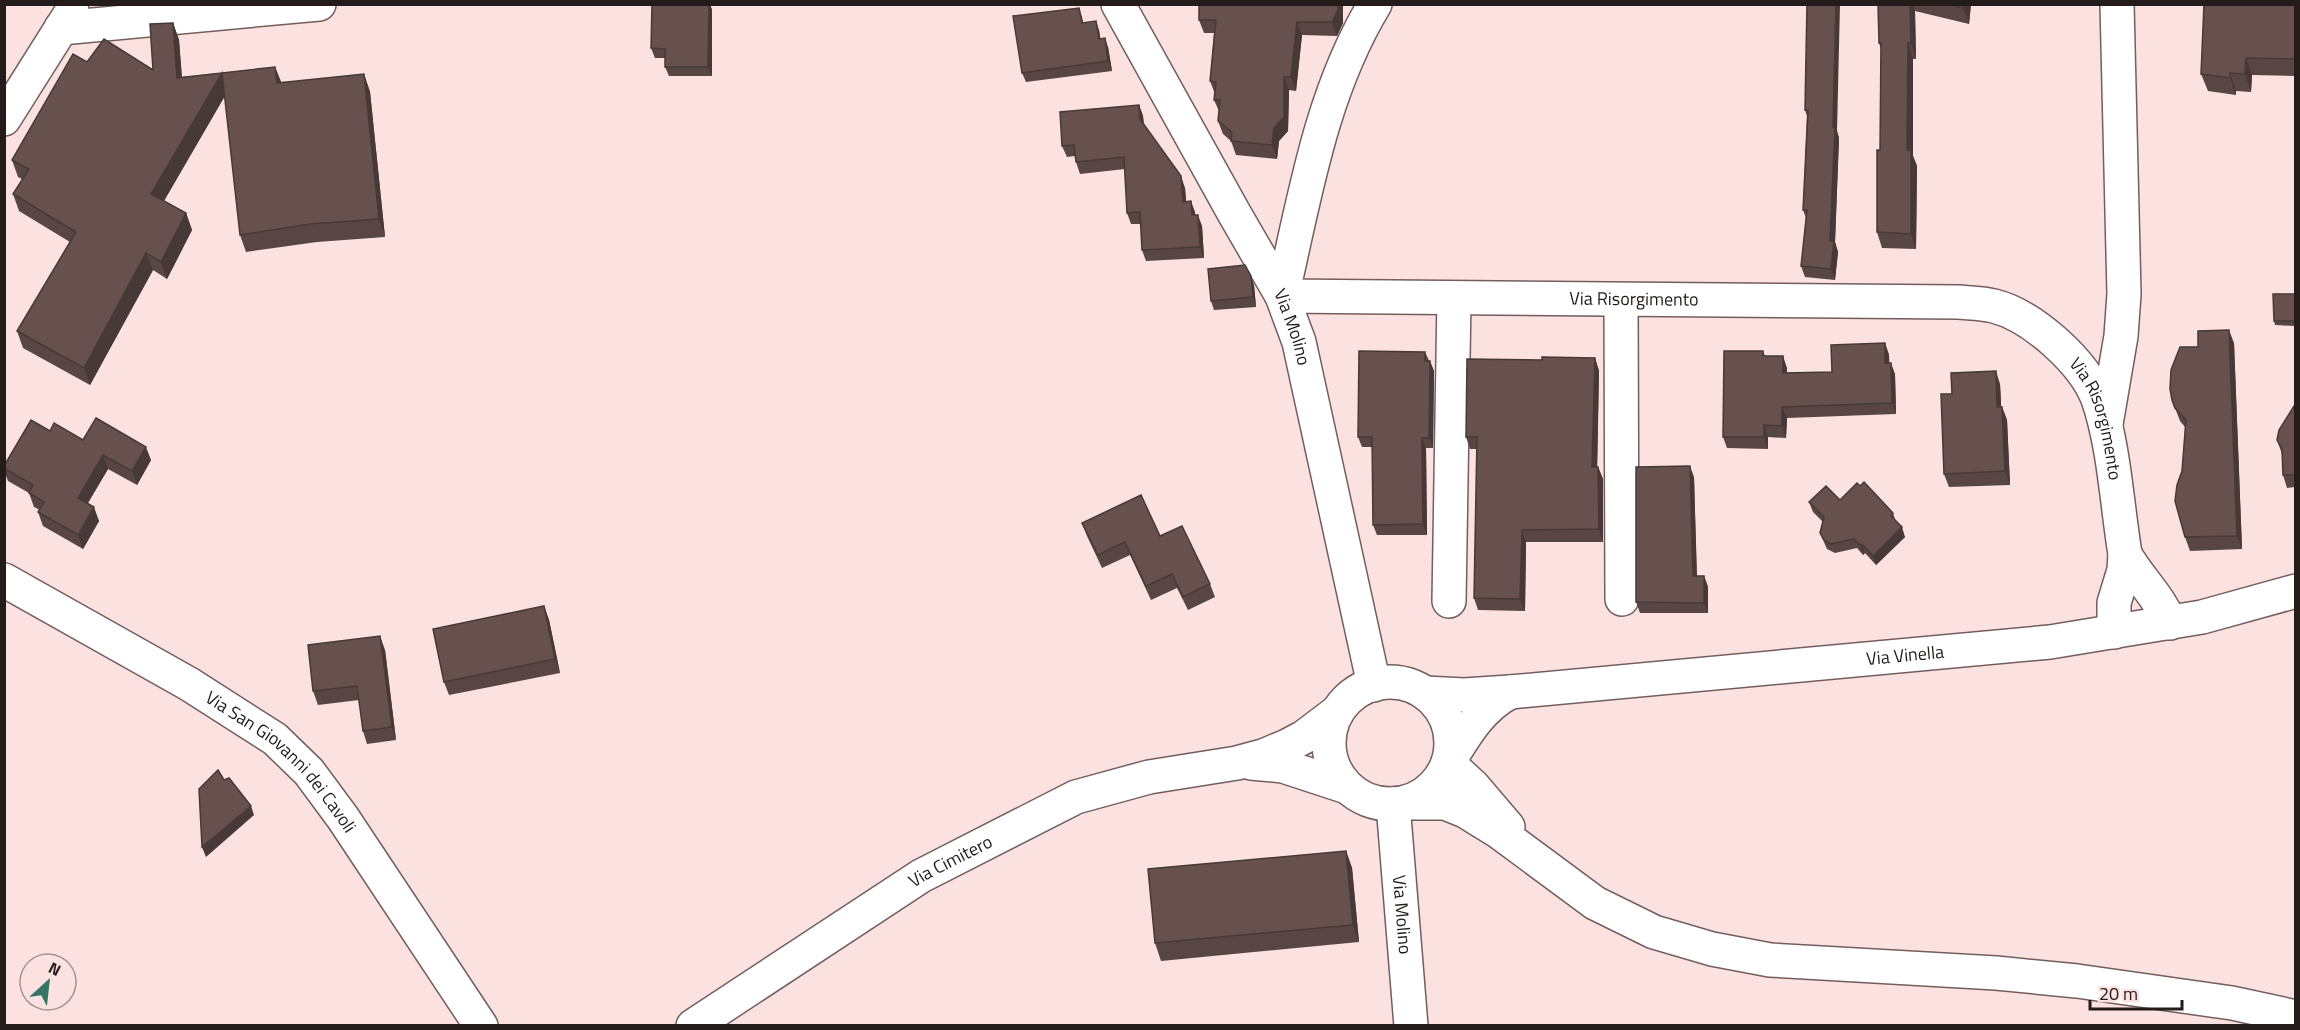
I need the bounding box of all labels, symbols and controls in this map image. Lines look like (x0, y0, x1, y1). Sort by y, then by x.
street label: Via Molino (1267, 283, 1318, 368)
street label: Via Risorgimento (1569, 285, 1699, 313)
street label: Via Risorgimento (2063, 351, 2129, 482)
street label: Via Vinella (1865, 638, 1945, 672)
street label: Via San Giovanni dei Cavoli (200, 684, 363, 838)
street label: Via Cimitero (903, 828, 997, 894)
street label: Via Molino (1386, 874, 1419, 955)
north arrow (18, 952, 78, 1012)
text: N (44, 955, 65, 982)
scale bar (2090, 973, 2182, 1011)
text: 20 m (2099, 980, 2138, 1007)

